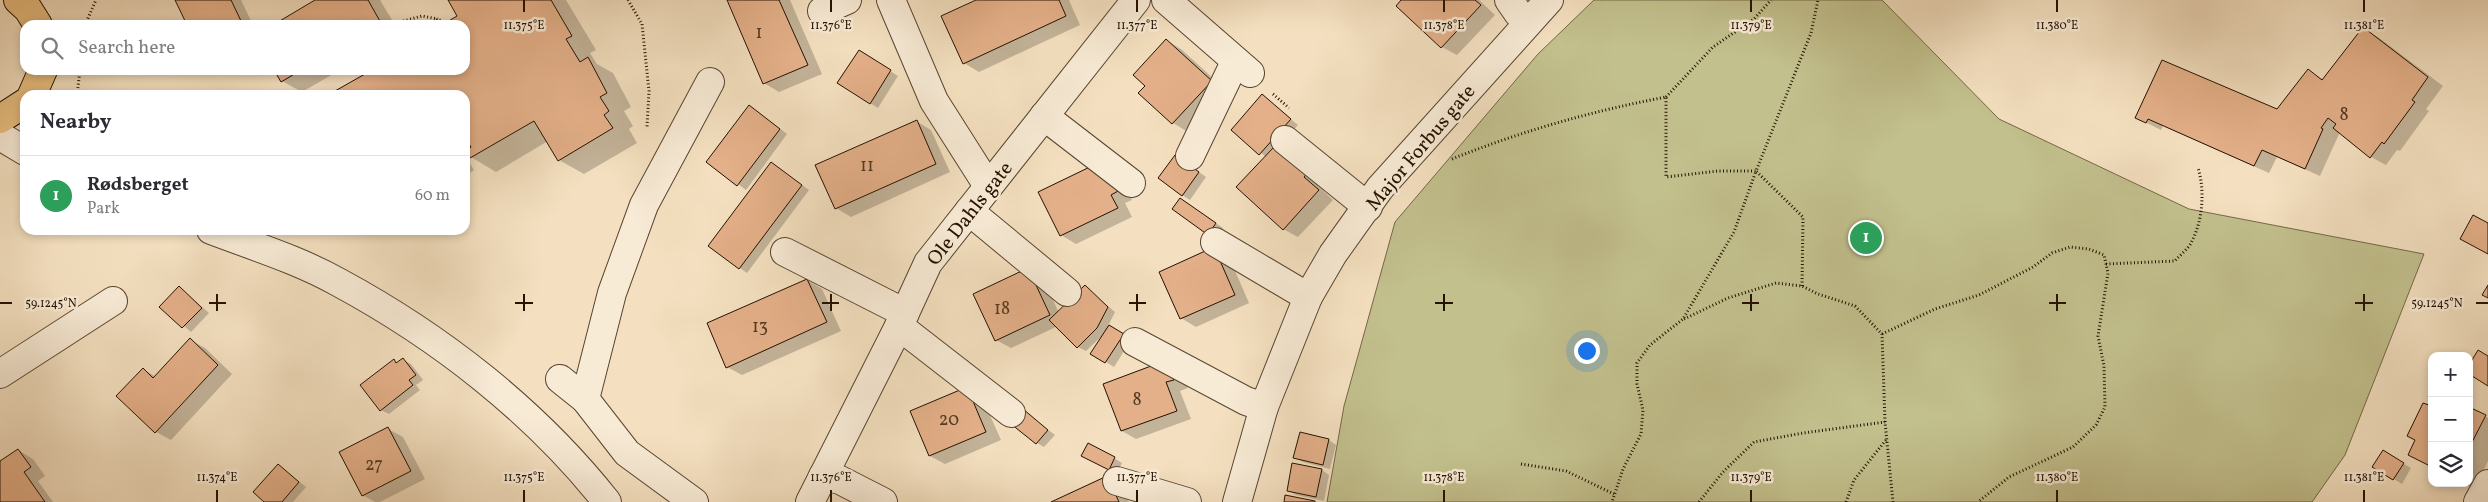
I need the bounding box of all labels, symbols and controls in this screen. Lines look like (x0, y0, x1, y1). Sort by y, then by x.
text: 11.375°E (503, 18, 545, 34)
text: 11.376°E (810, 18, 852, 34)
text: 11.377°E (1116, 18, 1158, 34)
text: 11.378°E (1423, 18, 1465, 34)
text: 11.379°E (1730, 18, 1772, 34)
text: 11.380°E (2036, 18, 2078, 34)
text: 11.381°E (2344, 18, 2384, 34)
search box (20, 20, 470, 75)
house number: 1 (756, 21, 762, 46)
icon: search (38, 34, 66, 62)
text: Search here (78, 35, 175, 61)
street label: Major Forbus gate (1360, 79, 1483, 218)
house number: 8 (2339, 103, 2349, 128)
text: Nearby (40, 108, 111, 137)
house number: 11 (860, 154, 874, 179)
street label: Ole Dahls gate (921, 156, 1020, 272)
text: Rødsberget (87, 172, 189, 198)
text: 1 (53, 185, 59, 207)
text: 60 m (415, 185, 450, 207)
text: Park (87, 198, 120, 220)
pin: 1 (1850, 219, 1882, 257)
text: 59.1245°N (25, 296, 77, 312)
text: 59.1245°N (2411, 296, 2463, 312)
house number: 18 (994, 297, 1010, 322)
house number: 13 (752, 315, 768, 340)
your location (1574, 338, 1600, 364)
map controls (2428, 352, 2473, 487)
button: + (2428, 352, 2473, 397)
house number: 8 (1132, 388, 1142, 413)
button: − (2428, 397, 2473, 442)
house number: 20 (939, 408, 959, 433)
button: layers (2428, 442, 2473, 487)
house number: 27 (365, 453, 383, 478)
text: 11.374°E (197, 470, 237, 486)
text: 11.375°E (503, 470, 545, 486)
text: 11.376°E (810, 470, 852, 486)
text: 11.377°E (1116, 470, 1158, 486)
text: 11.378°E (1423, 470, 1465, 486)
text: 11.379°E (1730, 470, 1772, 486)
text: 11.380°E (2036, 470, 2078, 486)
text: 11.381°E (2344, 470, 2384, 486)

